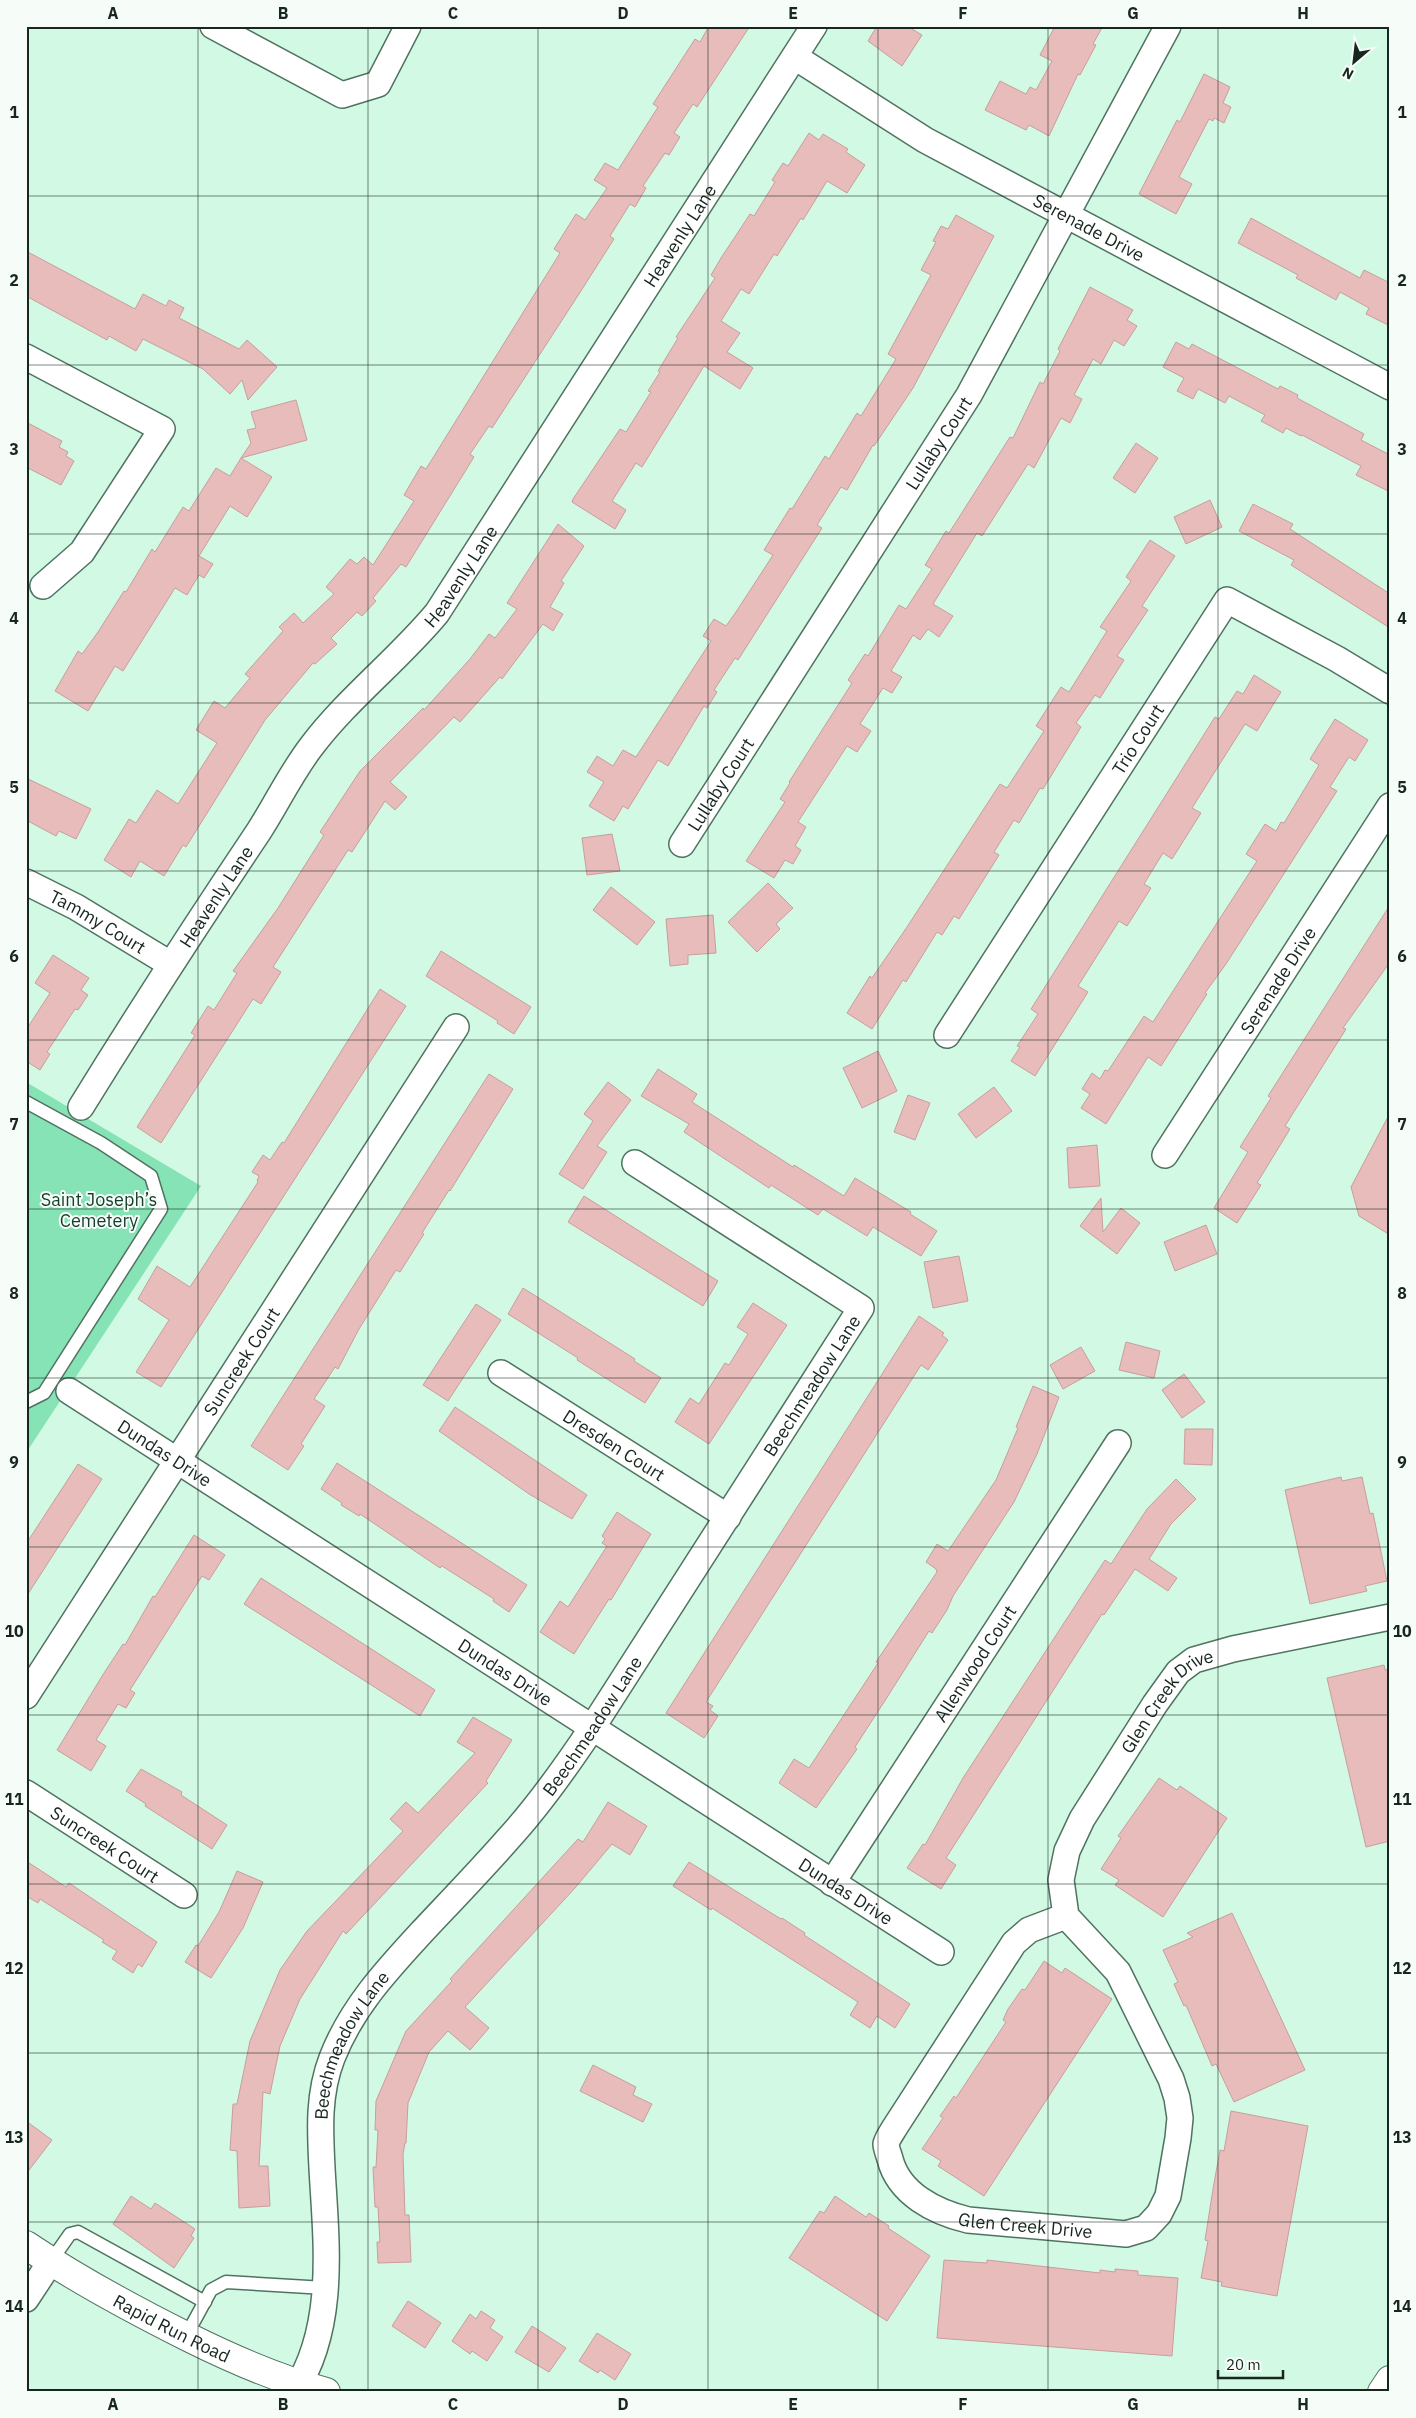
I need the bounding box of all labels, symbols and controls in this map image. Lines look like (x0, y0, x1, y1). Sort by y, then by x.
text: A (108, 3, 119, 23)
text: B (278, 3, 289, 23)
text: C (448, 3, 458, 23)
text: D (617, 3, 629, 23)
text: E (788, 3, 798, 23)
text: F (958, 3, 968, 23)
text: G (1127, 3, 1139, 23)
text: H (1297, 3, 1309, 23)
north arrow (1328, 38, 1378, 88)
text: N (1339, 63, 1357, 84)
text: 1 (9, 102, 19, 122)
text: 1 (1397, 102, 1407, 122)
street label: Heavenly Lane (638, 180, 721, 291)
street label: Serenade Drive (1029, 188, 1149, 266)
text: 2 (9, 270, 19, 290)
text: 2 (1397, 270, 1407, 290)
street label: Lullaby Court (900, 392, 977, 494)
text: 3 (9, 439, 19, 459)
text: 3 (1397, 439, 1407, 459)
street label: Heavenly Lane (418, 520, 502, 632)
text: 4 (9, 608, 19, 628)
text: 4 (1397, 608, 1407, 628)
street label: Trio Court (1106, 699, 1169, 779)
street label: Lullaby Court (682, 733, 759, 835)
text: 5 (9, 777, 19, 797)
text: 5 (1397, 777, 1407, 797)
street label: Heavenly Lane (174, 841, 258, 952)
street label: Tammy Court (46, 884, 150, 958)
street label: Serenade Drive (1235, 922, 1321, 1038)
text: 6 (9, 946, 19, 966)
text: 6 (1397, 946, 1407, 966)
text: 7 (9, 1114, 19, 1134)
text: 7 (1397, 1114, 1407, 1134)
park label: Saint Joseph’s Cemetery (41, 1188, 157, 1232)
text: 8 (9, 1283, 19, 1303)
text: 8 (1397, 1283, 1407, 1303)
street label: Suncreek Court (198, 1303, 285, 1420)
street label: Beechmeadow Lane (758, 1310, 865, 1460)
street label: Dresden Court (559, 1404, 670, 1486)
street label: Dundas Drive (113, 1414, 216, 1491)
text: 9 (9, 1452, 19, 1472)
text: 9 (1397, 1452, 1407, 1472)
street label: Allenwood Court (929, 1601, 1021, 1726)
text: 10 (4, 1621, 24, 1641)
text: 10 (1392, 1621, 1412, 1641)
street label: Dundas Drive (454, 1633, 557, 1711)
street label: Glen Creek Drive (1115, 1644, 1216, 1757)
street label: Beechmeadow Lane (537, 1651, 647, 1800)
text: 11 (4, 1789, 24, 1809)
text: 11 (1392, 1789, 1412, 1809)
street label: Suncreek Court (46, 1801, 164, 1887)
street label: Dundas Drive (795, 1852, 898, 1930)
text: 12 (4, 1958, 24, 1978)
text: 12 (1392, 1958, 1412, 1978)
street label: Beechmeadow Lane (309, 1966, 394, 2120)
text: 13 (4, 2127, 24, 2147)
text: 13 (1392, 2127, 1412, 2147)
street label: Glen Creek Drive (956, 2206, 1094, 2243)
street label: Rapid Run Road (109, 2289, 234, 2367)
text: 14 (4, 2296, 24, 2316)
text: 14 (1392, 2296, 1412, 2316)
scale bar (1218, 2348, 1284, 2380)
text: 20 m (1226, 2355, 1261, 2374)
text: A (108, 2394, 119, 2414)
text: B (278, 2394, 289, 2414)
text: C (448, 2394, 458, 2414)
text: D (617, 2394, 629, 2414)
text: E (788, 2394, 798, 2414)
text: F (958, 2394, 968, 2414)
text: G (1127, 2394, 1139, 2414)
text: H (1297, 2394, 1309, 2414)

